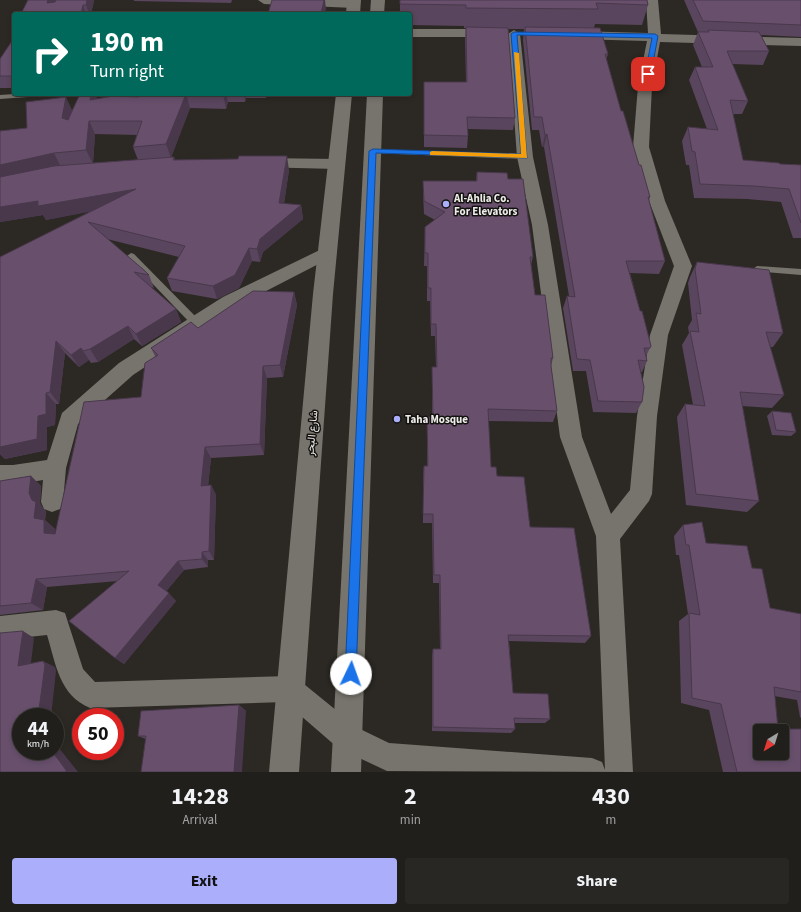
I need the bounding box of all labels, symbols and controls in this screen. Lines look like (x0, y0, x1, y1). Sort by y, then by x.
text: 190 m (90, 22, 164, 62)
icon: right (24, 28, 76, 80)
pin (631, 57, 665, 91)
text: Turn right (90, 59, 164, 84)
icon: arrive (637, 63, 659, 85)
place label: Al-Ahlia Co. For Elevators (453, 191, 518, 219)
marker: Al-Ahlia Co. For Elevators (441, 199, 451, 209)
street label: شارع البحر (302, 409, 321, 457)
place label: Taha Mosque (405, 412, 468, 427)
marker: Taha Mosque (392, 414, 402, 424)
position arrow (330, 653, 372, 695)
speed limit sign: 50 (72, 708, 124, 760)
text: 44 (27, 715, 49, 743)
north arrow (753, 724, 789, 760)
map controls (753, 724, 789, 760)
text: km/h (27, 737, 49, 751)
text: 14:28 (171, 779, 229, 814)
text: 2 (404, 779, 417, 814)
text: 430 (592, 779, 630, 814)
text: Arrival (182, 811, 217, 829)
text: min (400, 811, 421, 829)
text: m (606, 811, 616, 829)
button: Exit (12, 858, 397, 904)
button: Share (405, 858, 789, 904)

